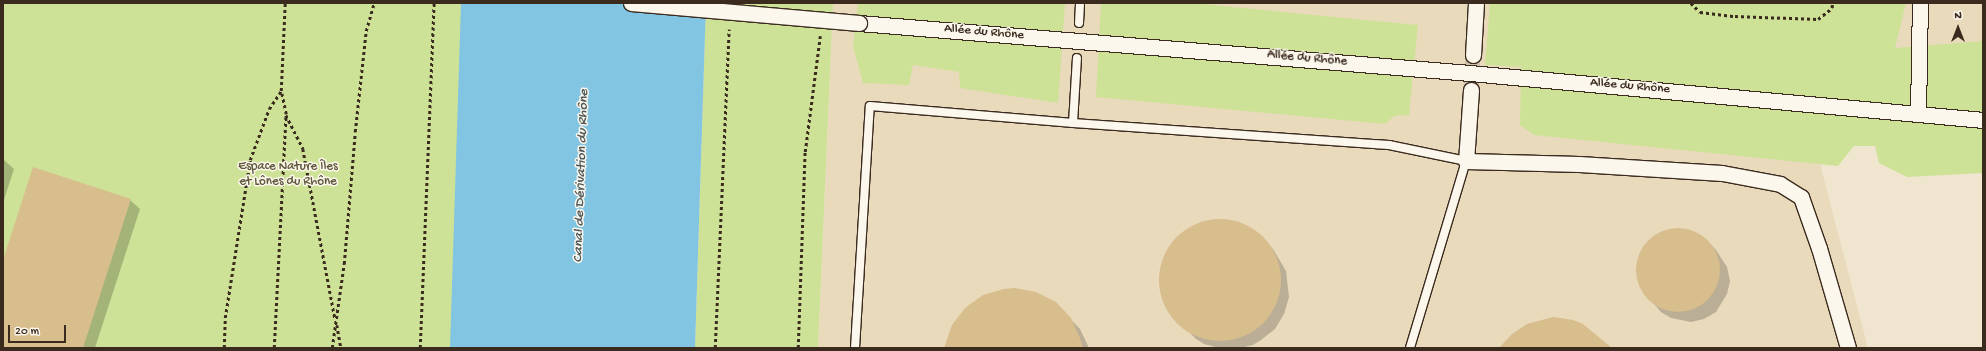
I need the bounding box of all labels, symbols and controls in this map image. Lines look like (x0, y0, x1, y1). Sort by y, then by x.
north arrow (1938, 8, 1978, 48)
text: N (1954, 10, 1962, 22)
street label: Allée du Rhône (943, 22, 1025, 44)
street label: Allée du Rhône (1266, 48, 1348, 70)
street label: Allée du Rhône (1589, 76, 1671, 98)
water label: Canal de Dérivation du Rhône (571, 89, 593, 263)
park label: Espace Nature Îles et Lônes du Rhône (238, 160, 338, 191)
scale bar (10, 317, 68, 343)
text: 20 m (15, 325, 39, 339)

